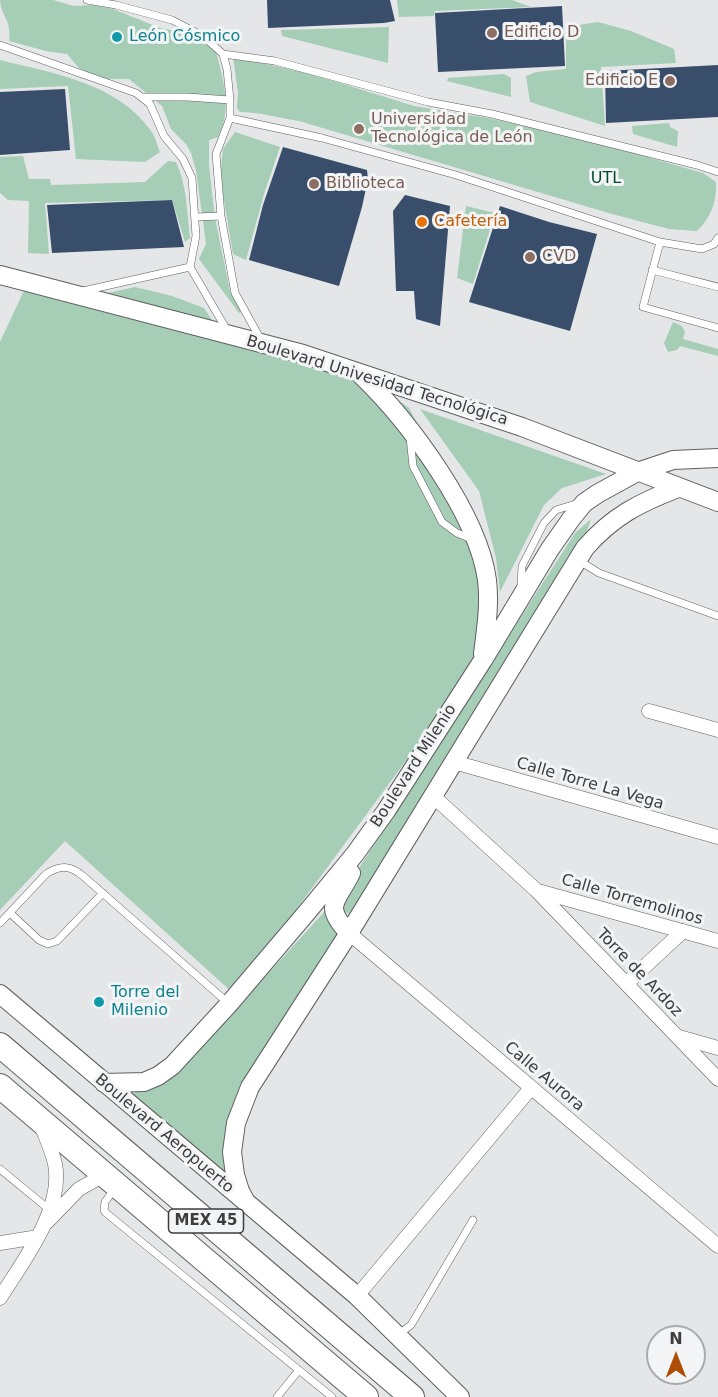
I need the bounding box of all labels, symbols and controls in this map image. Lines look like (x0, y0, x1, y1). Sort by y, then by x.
place label: Edificio D (504, 23, 579, 43)
marker: Edificio D (485, 26, 499, 40)
place label: León Cósmico (129, 27, 240, 47)
marker: León Cósmico (110, 30, 124, 44)
place label: Edificio E (585, 71, 658, 91)
marker: Edificio E (663, 74, 677, 88)
place label: Universidad Tecnológica de León (371, 110, 533, 148)
marker: Universidad Tecnológica de León (352, 122, 366, 136)
park label: UTL (591, 169, 621, 189)
place label: Biblioteca (326, 174, 405, 194)
marker: Biblioteca (307, 177, 321, 191)
place label: Cafetería (434, 212, 507, 232)
marker: Cafetería (415, 215, 429, 229)
place label: CVD (542, 247, 576, 267)
marker: CVD (523, 250, 537, 264)
street label: Boulevard Univesidad Tecnológica (244, 332, 510, 430)
street label: Boulevard Milenio (367, 701, 461, 831)
street label: Calle Torre La Vega (514, 754, 666, 814)
street label: Calle Torremolinos (559, 871, 705, 929)
street label: Torre de Ardoz (592, 925, 686, 1021)
place label: Torre del Milenio (111, 983, 180, 1021)
marker: Torre del Milenio (92, 995, 106, 1009)
street label: Calle Aurora (500, 1038, 588, 1116)
street label: Boulevard Aeropuerto (91, 1070, 237, 1198)
road number: MEX 45 (168, 1209, 244, 1233)
north arrow (646, 1325, 706, 1385)
text: N (669, 1329, 683, 1348)

